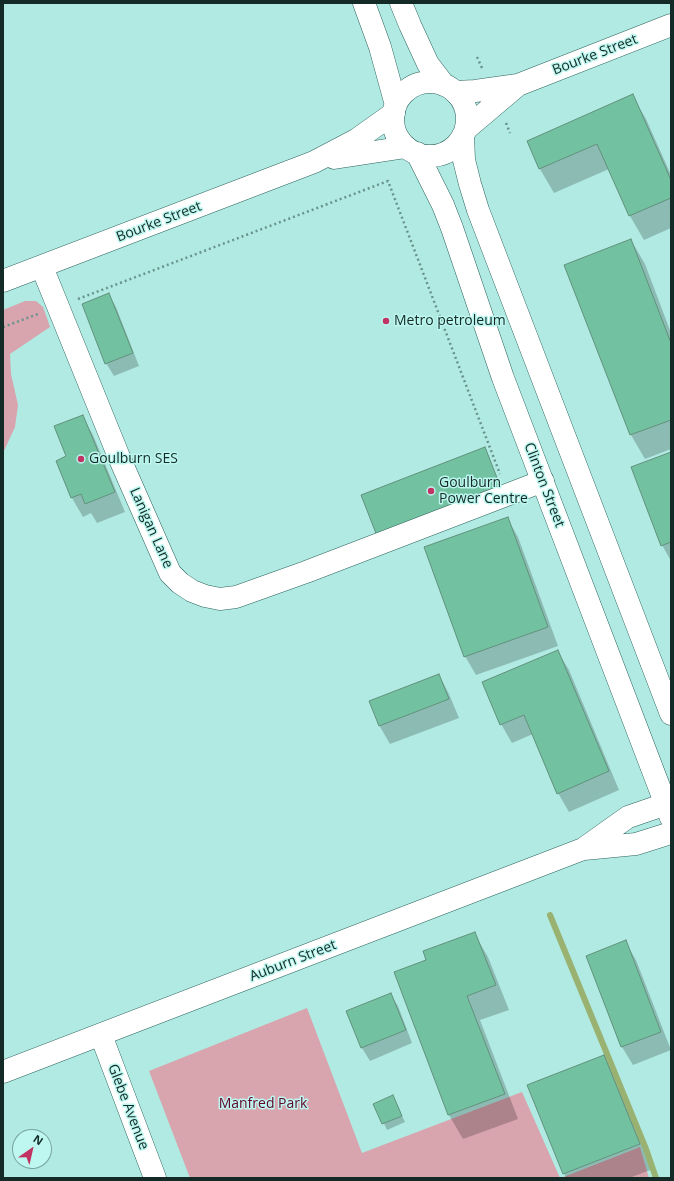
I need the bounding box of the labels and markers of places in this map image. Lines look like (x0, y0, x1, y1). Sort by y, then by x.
place label: Metro petroleum (394, 313, 506, 329)
marker: Metro petroleum (381, 316, 391, 326)
place label: Goulburn SES (89, 451, 178, 467)
marker: Goulburn SES (76, 454, 86, 464)
place label: Goulburn Power Centre (439, 475, 528, 508)
marker: Goulburn Power Centre (426, 486, 436, 496)

